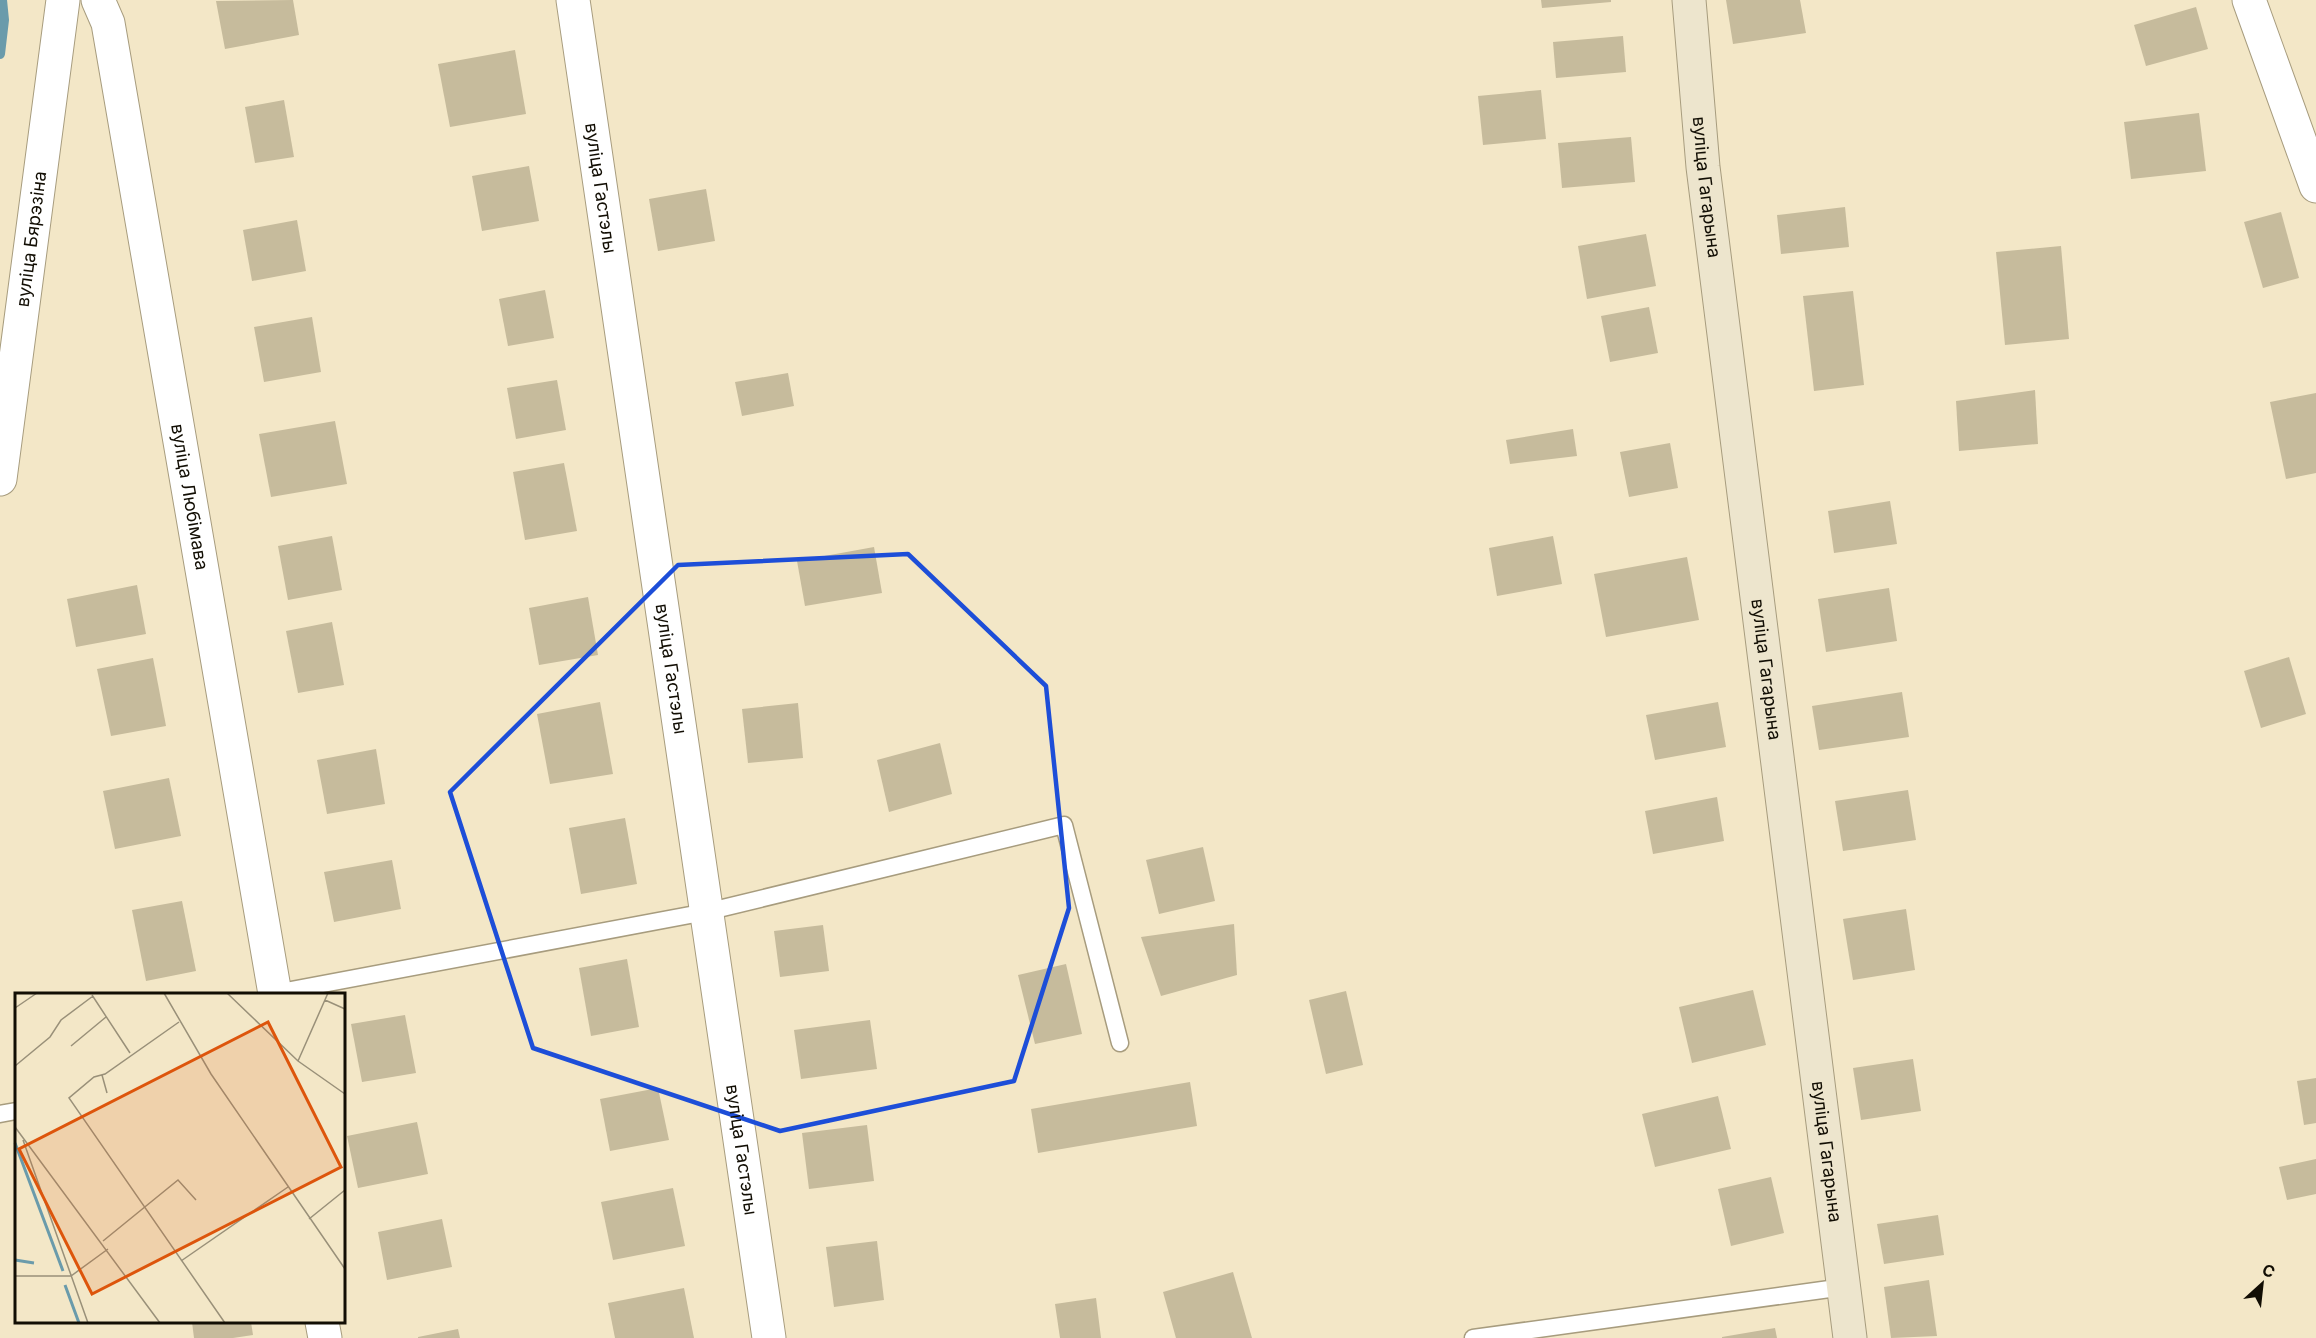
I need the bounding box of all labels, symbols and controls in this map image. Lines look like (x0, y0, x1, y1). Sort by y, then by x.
street label: вуліца Гагарына (1689, 115, 1725, 259)
street label: вуліца Гастэлы (581, 121, 621, 255)
street label: вуліца Бярэзіна (12, 170, 50, 308)
street label: вуліца Любімава (167, 422, 213, 572)
street label: вуліца Гагарына (1747, 597, 1786, 741)
street label: вуліца Гастэлы (652, 602, 691, 736)
inset map (15, 993, 345, 1323)
street label: вуліца Гагарына (1808, 1080, 1846, 1224)
street label: вуліца Гастэлы (722, 1083, 762, 1216)
north arrow (2232, 1254, 2292, 1314)
text: С (2259, 1259, 2279, 1282)

